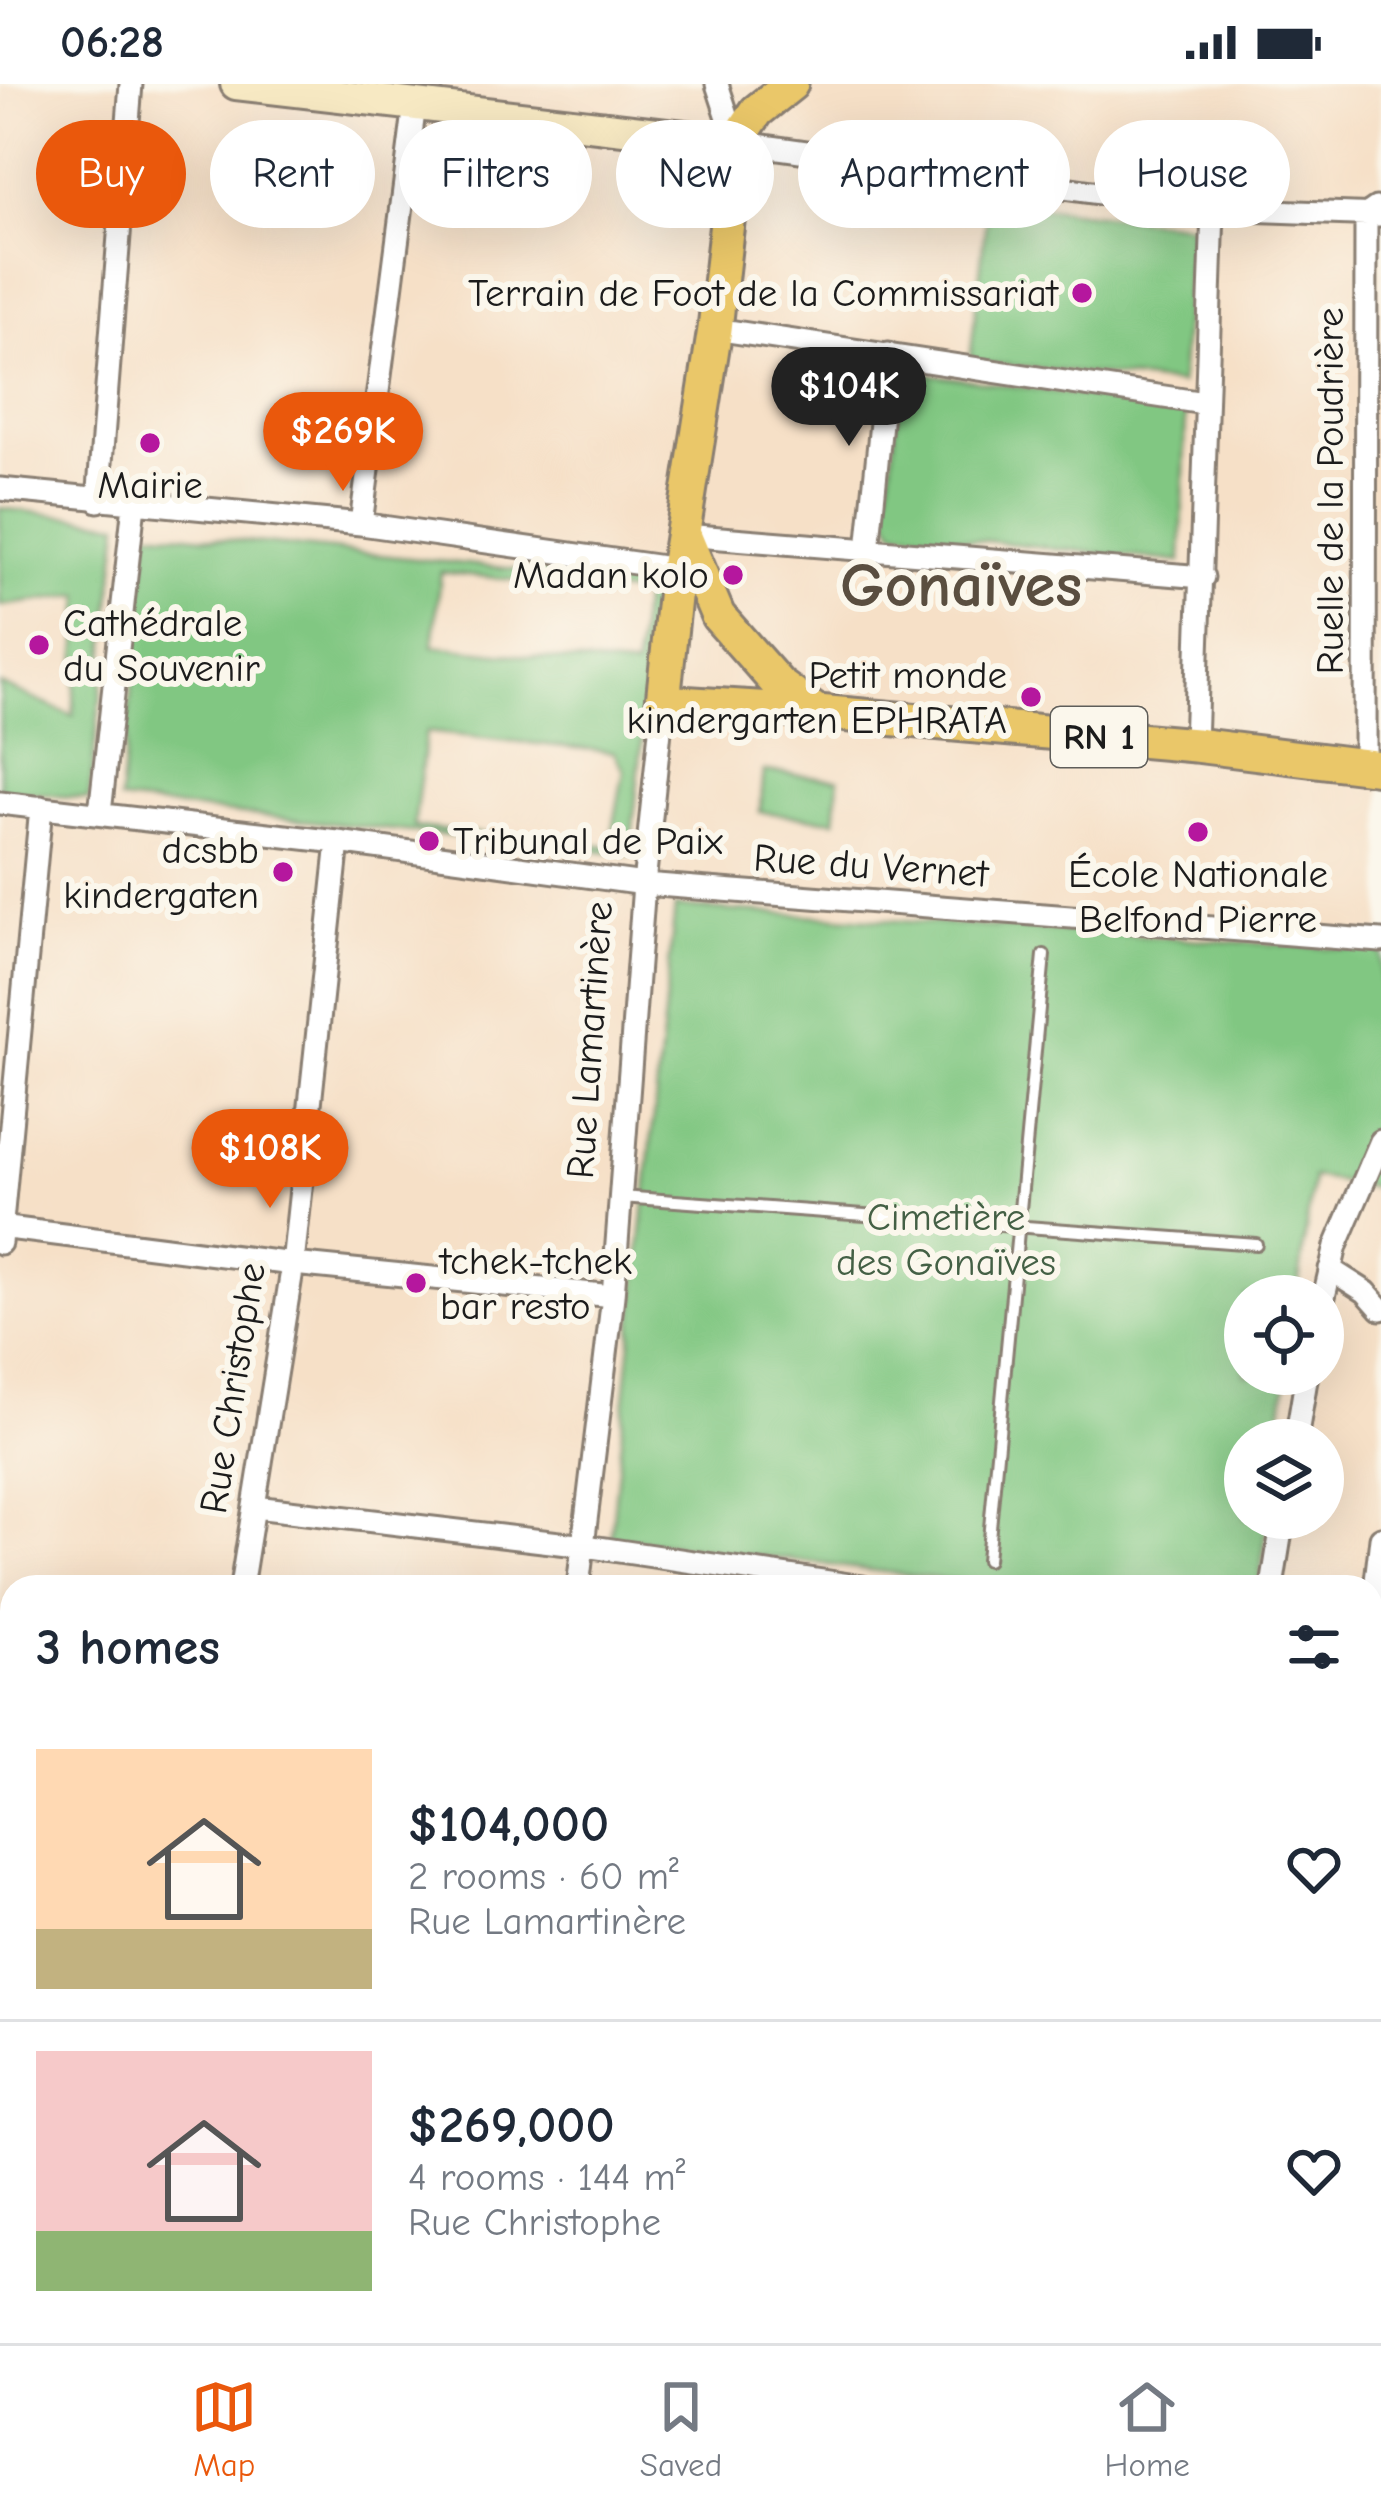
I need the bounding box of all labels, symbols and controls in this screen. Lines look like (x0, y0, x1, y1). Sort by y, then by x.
text: 06:28 (60, 16, 164, 68)
chip: Buy (36, 120, 186, 228)
chip: Rent (210, 120, 375, 228)
chip: Filters (399, 120, 592, 228)
chip: New (616, 120, 774, 228)
chip: Apartment (798, 120, 1070, 228)
chip: House (1094, 120, 1290, 228)
place label: Terrain de Foot de la Commissariat (468, 271, 1060, 316)
marker: Terrain de Foot de la Commissariat (1069, 280, 1095, 306)
street label: Ruelle de la Poudrière (1308, 308, 1353, 674)
pin: $104K (765, 347, 933, 449)
text: $104K (798, 363, 900, 408)
pin: $269K (259, 392, 427, 494)
text: $269K (290, 408, 396, 453)
marker: Mairie (137, 430, 163, 456)
place label: Mairie (97, 463, 203, 508)
district label: Gonaïves (840, 549, 1082, 622)
place label: Madan kolo (513, 553, 709, 598)
marker: Madan kolo (720, 562, 746, 588)
place label: Cathédrale du Souvenir (63, 601, 260, 691)
marker: Cathédrale du Souvenir (26, 632, 52, 658)
place label: Petit monde kindergarten EPHRATA (627, 653, 1007, 743)
marker: Petit monde kindergarten EPHRATA (1018, 684, 1044, 710)
road number: RN 1 (1051, 707, 1147, 767)
place label: Tribunal de Paix (453, 819, 723, 864)
marker: École Nationale Belfond Pierre (1185, 819, 1211, 845)
place label: dcsbb kindergaten (63, 828, 259, 918)
marker: Tribunal de Paix (416, 828, 442, 854)
street label: Rue du Vernet (752, 835, 992, 897)
place label: École Nationale Belfond Pierre (1068, 852, 1328, 942)
marker: dcsbb kindergaten (270, 859, 296, 885)
street label: Rue Lamartinère (558, 900, 622, 1180)
pin: $108K (186, 1109, 354, 1211)
text: $108K (218, 1125, 322, 1170)
park label: Cimetière des Gonaïves (836, 1195, 1056, 1285)
place label: tchek-tchek bar resto (438, 1239, 632, 1329)
street label: Rue Christophe (191, 1260, 275, 1516)
marker: tchek-tchek bar resto (403, 1270, 429, 1296)
map controls (1224, 1275, 1344, 1539)
button: locate (1224, 1275, 1344, 1395)
button: layers (1224, 1419, 1344, 1539)
icon: filters (1281, 1614, 1347, 1680)
text: 3 homes (36, 1618, 220, 1677)
text: $104,000 (408, 1795, 609, 1854)
icon: home (132, 1797, 276, 1941)
icon: heart (1281, 1836, 1347, 1902)
text: 2 rooms · 60 m² (408, 1854, 679, 1899)
text: Rue Lamartinère (408, 1899, 686, 1944)
text: $269,000 (408, 2096, 615, 2155)
icon: home (132, 2099, 276, 2243)
icon: heart (1281, 2138, 1347, 2204)
text: 4 rooms · 144 m² (408, 2155, 686, 2200)
text: Rue Christophe (408, 2200, 661, 2245)
tab: Map (191, 2374, 257, 2484)
tab: Saved (640, 2374, 722, 2484)
tab: Home (1105, 2374, 1190, 2484)

